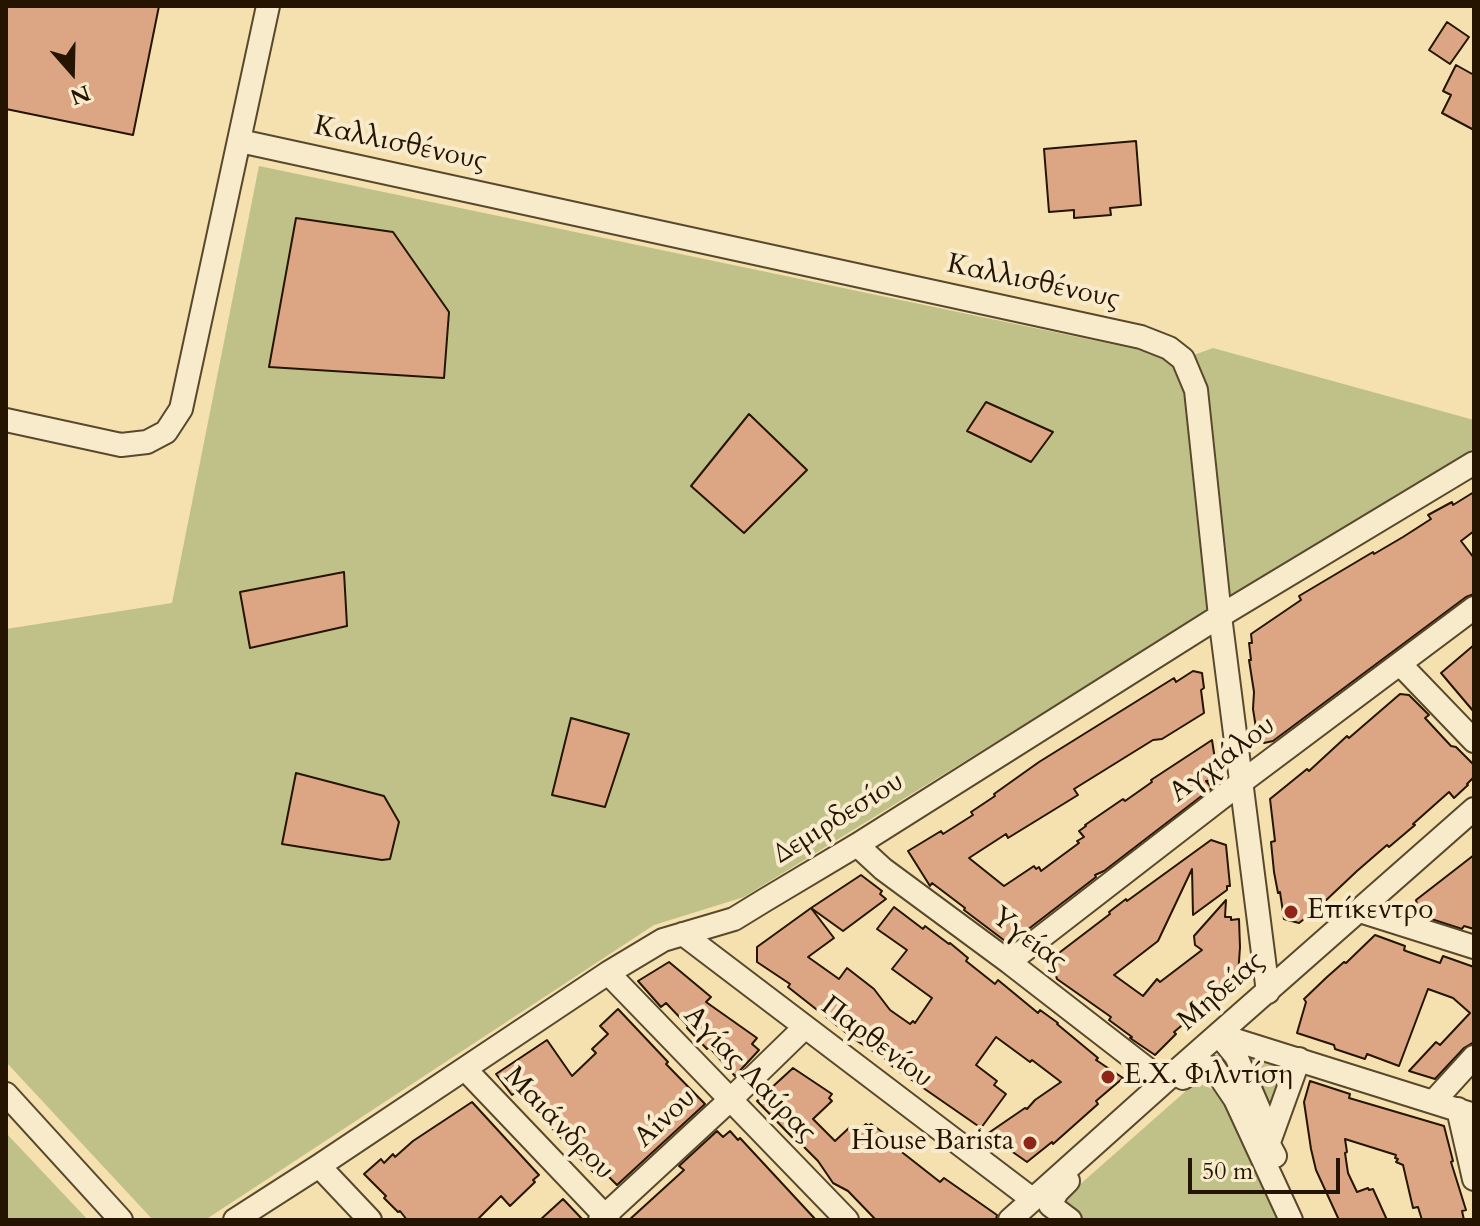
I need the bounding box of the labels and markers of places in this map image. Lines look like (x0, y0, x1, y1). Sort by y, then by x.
place label: Επίκεντρο (1307, 895, 1433, 929)
marker: Επίκεντρο (1282, 903, 1300, 921)
place label: Ε.Χ. Φιλντίση (1124, 1060, 1293, 1094)
marker: Ε.Χ. Φιλντίση (1099, 1068, 1117, 1086)
place label: House Barista (851, 1126, 1014, 1160)
marker: House Barista (1021, 1134, 1039, 1152)

